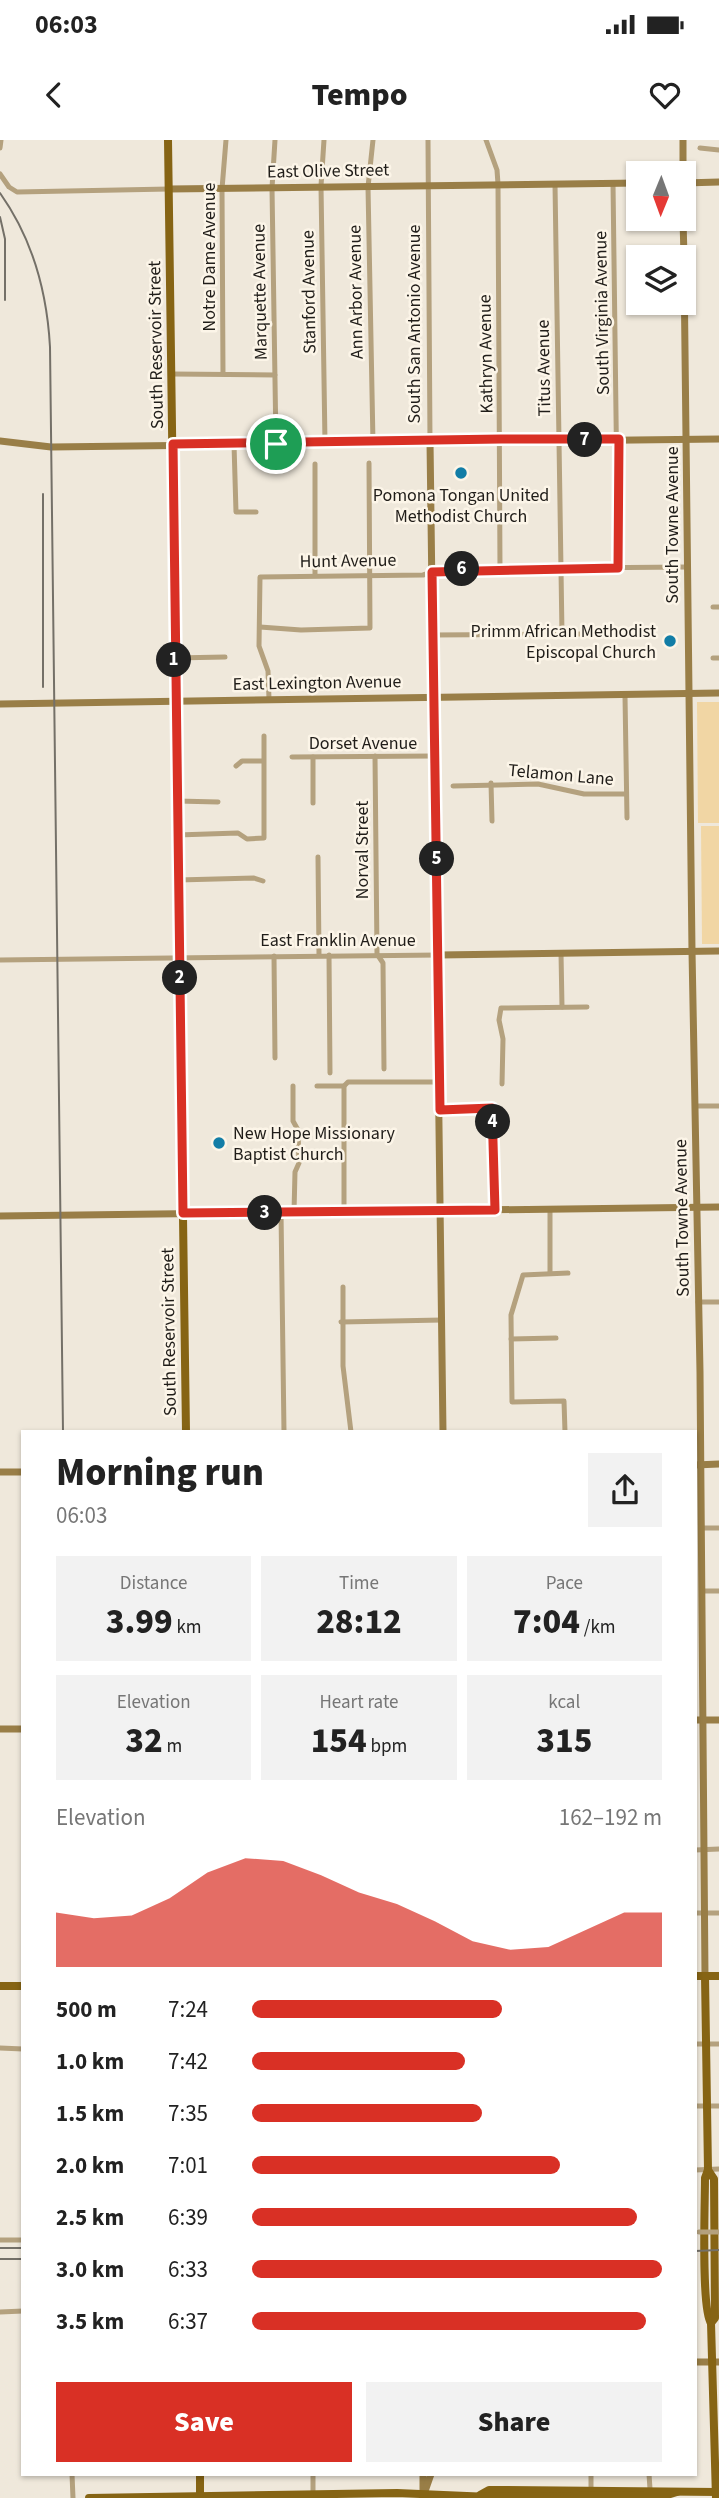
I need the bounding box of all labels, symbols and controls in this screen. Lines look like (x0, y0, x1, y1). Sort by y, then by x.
text: 06:03 (35, 6, 98, 43)
text: Tempo (311, 72, 408, 118)
icon: back (35, 76, 73, 114)
icon: heart (646, 76, 684, 114)
street label: East Olive Street (267, 157, 389, 185)
north arrow (626, 161, 696, 231)
map controls (626, 161, 696, 315)
street label: Notre Dame Avenue (197, 183, 222, 331)
street label: Marquette Avenue (246, 224, 274, 360)
street label: South San Antonio Avenue (402, 224, 427, 424)
street label: Ann Arbor Avenue (342, 225, 370, 359)
street label: Stanford Avenue (295, 230, 323, 354)
street label: South Virginia Avenue (588, 231, 616, 395)
button: layers (626, 245, 696, 315)
street label: South Reservoir Street (142, 261, 170, 429)
street label: Kathryn Avenue (472, 294, 500, 414)
street label: Titus Avenue (531, 319, 557, 416)
pin (246, 414, 306, 474)
pin: 7 (568, 422, 602, 458)
icon: arrive (257, 425, 295, 463)
text: 7 (579, 426, 590, 453)
street label: South Towne Avenue (660, 446, 685, 604)
marker: Pomona Tongan United Methodist Church (453, 465, 469, 481)
place label: Pomona Tongan United Methodist Church (373, 483, 549, 529)
street label: Hunt Avenue (300, 548, 397, 574)
pin: 6 (444, 552, 480, 586)
text: 6 (456, 555, 467, 582)
place label: Primm African Methodist Episcopal Church (470, 619, 656, 665)
marker: Primm African Methodist Episcopal Church (662, 633, 678, 649)
pin: 1 (156, 643, 192, 678)
text: 1 (168, 646, 179, 673)
street label: East Lexington Avenue (232, 669, 402, 697)
street label: Dorset Avenue (309, 731, 417, 756)
street label: Telamon Lane (507, 758, 615, 792)
street label: Norval Street (350, 801, 375, 899)
pin: 5 (420, 842, 454, 876)
text: 5 (431, 845, 442, 872)
street label: East Franklin Avenue (260, 928, 416, 953)
pin: 2 (162, 960, 198, 996)
text: 2 (174, 964, 185, 991)
pin: 4 (476, 1104, 510, 1140)
text: 4 (487, 1108, 498, 1135)
place label: New Hope Missionary Baptist Church (233, 1121, 396, 1167)
marker: New Hope Missionary Baptist Church (211, 1135, 227, 1151)
street label: South Towne Avenue (668, 1139, 696, 1297)
pin: 3 (247, 1196, 282, 1230)
text: 3 (259, 1199, 270, 1226)
street label: South Reservoir Street (155, 1248, 183, 1416)
text: Morning run (56, 1446, 264, 1500)
button: share (588, 1453, 662, 1527)
text: 06:03 (56, 1499, 107, 1532)
text: Distance (120, 1570, 187, 1597)
text: Time (339, 1570, 379, 1597)
text: Pace (546, 1570, 583, 1597)
text: 3.99 (106, 1597, 173, 1647)
text: 28:12 (316, 1597, 402, 1647)
text: 7:04 (513, 1597, 580, 1647)
text: km (173, 1614, 202, 1641)
text: /km (580, 1614, 616, 1641)
text: Elevation (117, 1689, 191, 1716)
text: Heart rate (319, 1689, 398, 1716)
text: kcal (548, 1689, 580, 1716)
text: 32 (125, 1716, 163, 1766)
text: 154 (311, 1716, 367, 1766)
text: 315 (536, 1716, 592, 1766)
text: m (163, 1733, 182, 1760)
text: bpm (367, 1733, 407, 1760)
text: Elevation (56, 1801, 146, 1834)
text: 162–192 m (559, 1801, 662, 1834)
text: 500 m (56, 1993, 117, 2026)
text: 7:24 (168, 1993, 208, 2026)
text: 1.0 km (56, 2045, 124, 2078)
text: 7:42 (168, 2045, 208, 2078)
text: 1.5 km (56, 2097, 124, 2130)
text: 7:35 (168, 2097, 208, 2130)
text: 2.0 km (56, 2149, 124, 2182)
text: 7:01 (168, 2149, 208, 2182)
text: 2.5 km (56, 2201, 124, 2234)
text: 6:39 (168, 2201, 208, 2234)
text: 3.0 km (56, 2253, 124, 2286)
text: 6:33 (168, 2253, 208, 2286)
text: 3.5 km (56, 2305, 124, 2338)
text: 6:37 (168, 2305, 208, 2338)
button: Save (56, 2382, 352, 2462)
button: Share (366, 2382, 662, 2462)

